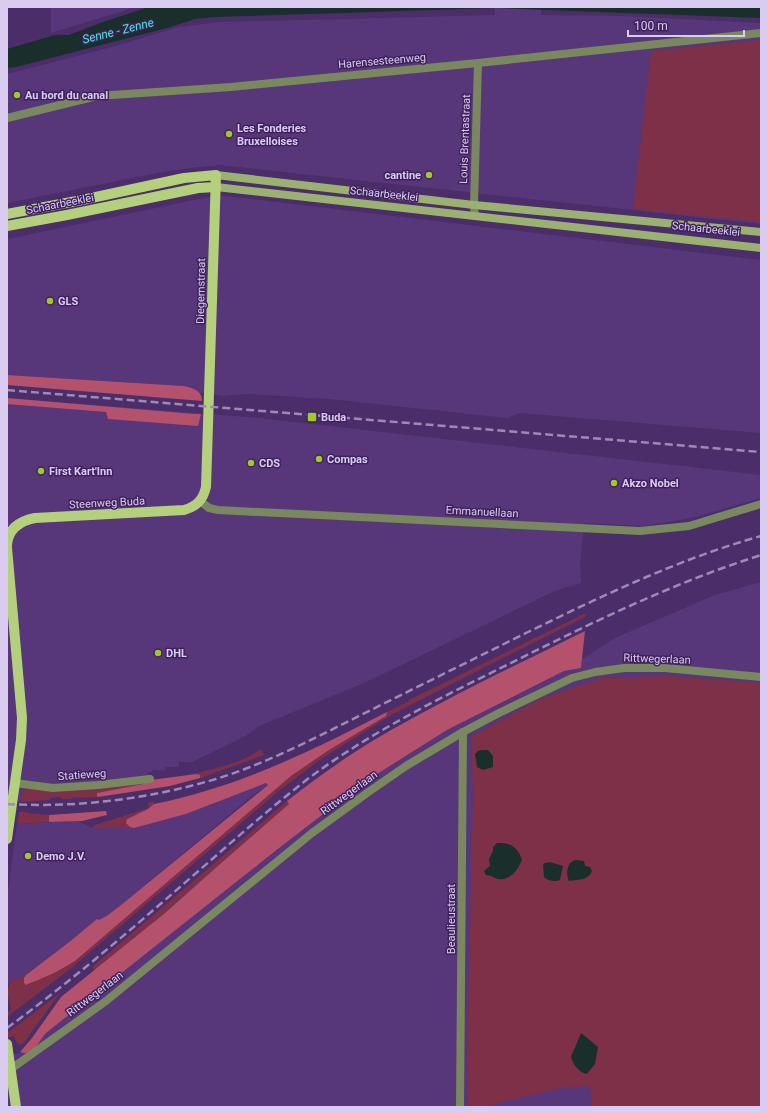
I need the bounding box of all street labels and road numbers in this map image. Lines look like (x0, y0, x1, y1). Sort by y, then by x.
street label: Harensesteenweg (338, 51, 426, 71)
street label: Louis Brentastraat (457, 94, 473, 184)
street label: Schaarbeeklei (349, 184, 419, 204)
street label: Schaarbeeklei (25, 191, 95, 217)
street label: Schaarbeeklei (671, 219, 741, 239)
street label: Diegemstraat (194, 258, 208, 324)
street label: Steenweg Buda (69, 495, 145, 511)
street label: Emmanuellaan (445, 504, 519, 520)
street label: Rittwegerlaan (623, 651, 691, 667)
street label: Statieweg (57, 767, 107, 783)
street label: Rittwegerlaan (318, 768, 380, 818)
street label: Beaulieustraat (445, 883, 458, 954)
street label: Rittwegerlaan (64, 969, 126, 1019)

